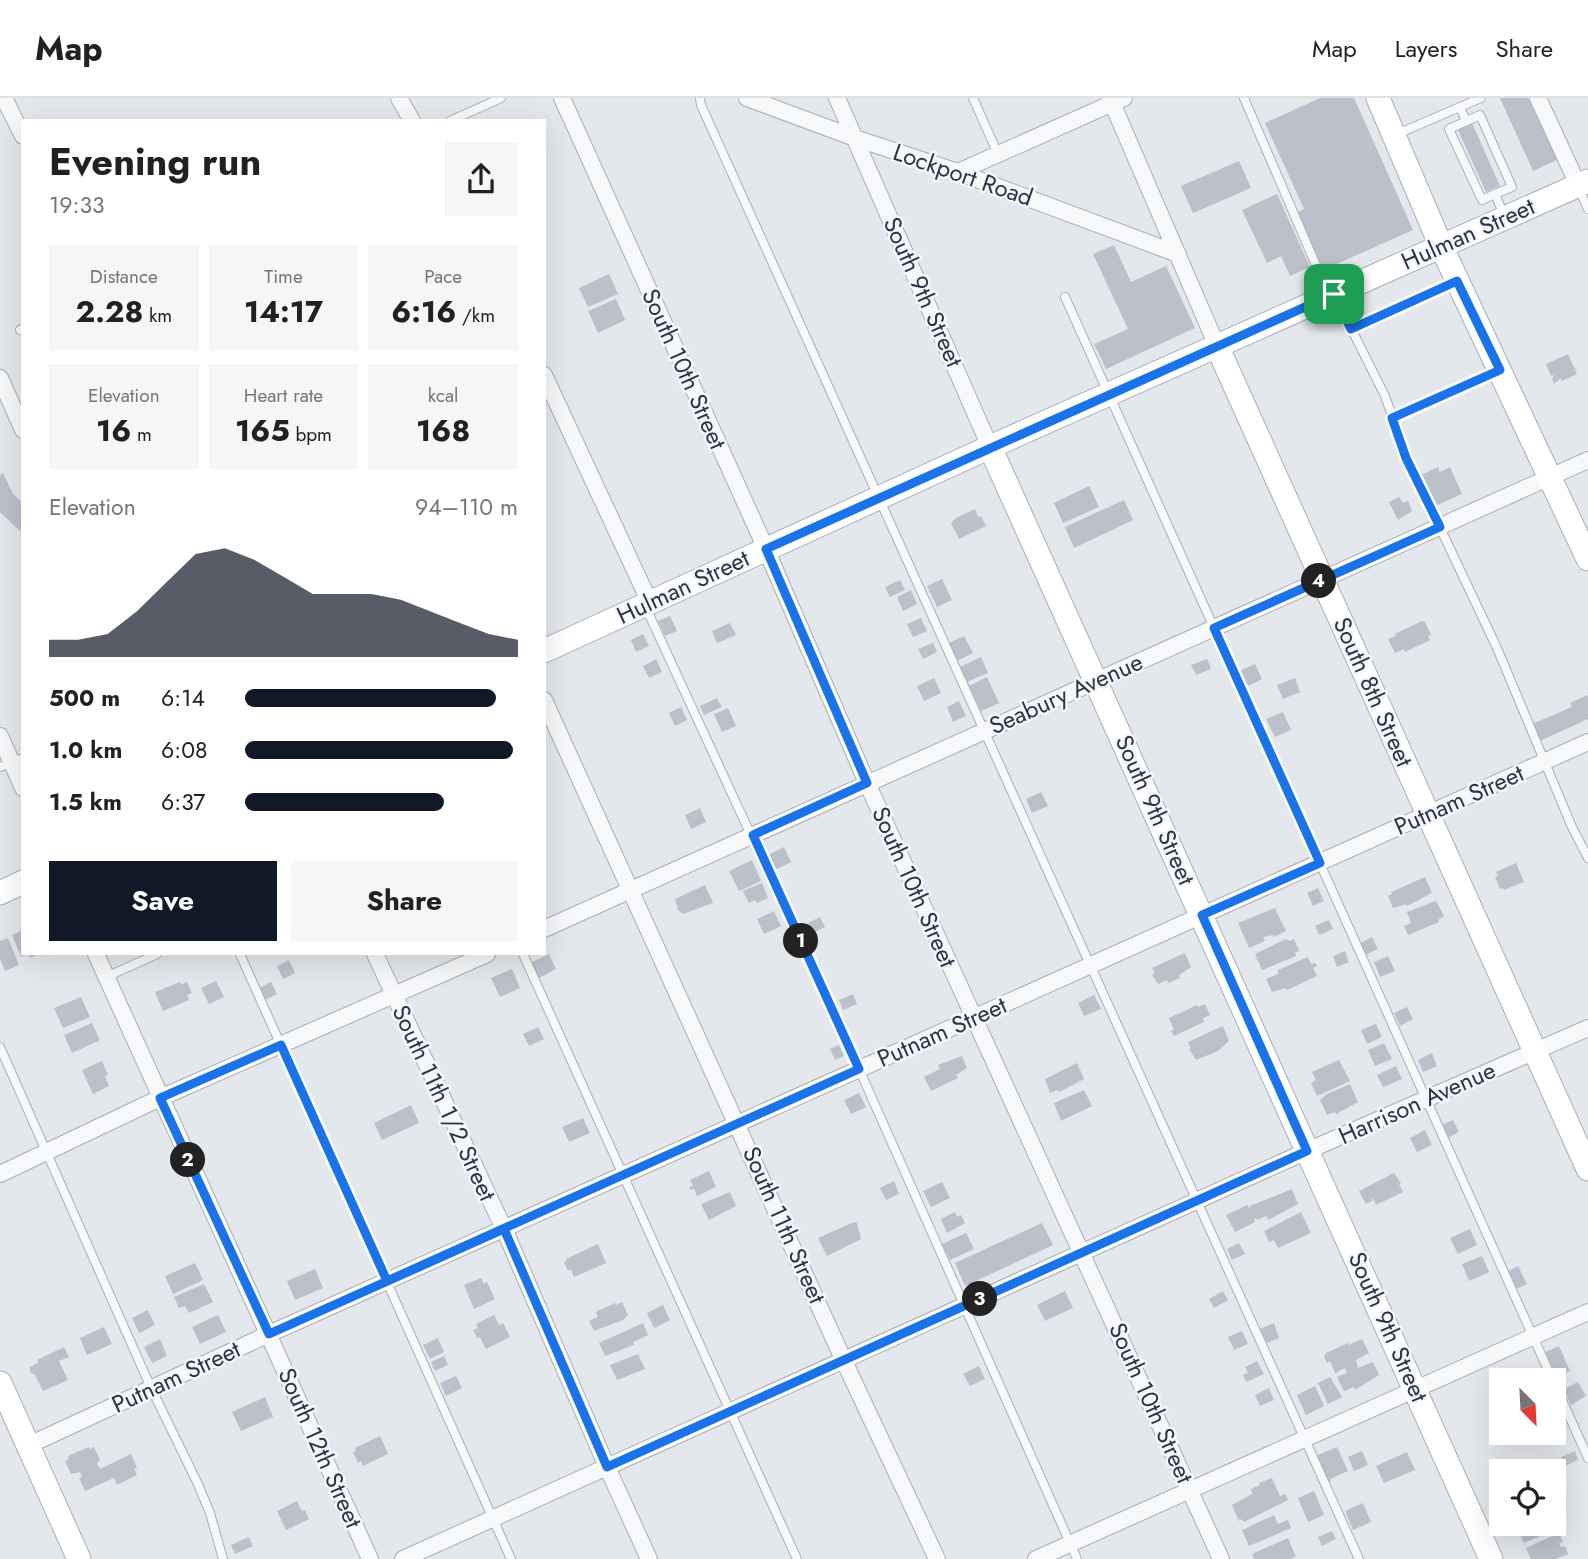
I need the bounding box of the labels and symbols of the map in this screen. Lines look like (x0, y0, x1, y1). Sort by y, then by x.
street label: Lockport Road (889, 134, 1038, 215)
street label: Hulman Street (1396, 188, 1540, 279)
street label: South 9th Street (875, 211, 972, 373)
pin (1304, 264, 1364, 324)
street label: South 10th Street (633, 283, 736, 455)
street label: Hulman Street (611, 540, 755, 633)
pin: 4 (1302, 564, 1336, 598)
street label: South 8th Street (1325, 611, 1422, 772)
street label: Seabury Avenue (983, 644, 1148, 743)
street label: South 9th Street (1107, 729, 1204, 891)
street label: Putnam Street (1388, 755, 1529, 844)
street label: South 10th Street (863, 801, 966, 973)
pin: 1 (784, 924, 818, 958)
street label: Putnam Street (871, 987, 1012, 1076)
street label: South 11th 1/2 Street (384, 999, 505, 1207)
street label: Harrison Avenue (1333, 1052, 1501, 1153)
street label: South 11th Street (734, 1141, 835, 1309)
pin: 2 (170, 1142, 206, 1178)
street label: South 9th Street (1340, 1246, 1437, 1408)
pin: 3 (962, 1282, 998, 1316)
street label: South 10th Street (1100, 1317, 1203, 1489)
street label: Putnam Street (106, 1331, 246, 1422)
street label: South 12th Street (270, 1362, 371, 1534)
north arrow (1489, 1368, 1566, 1446)

